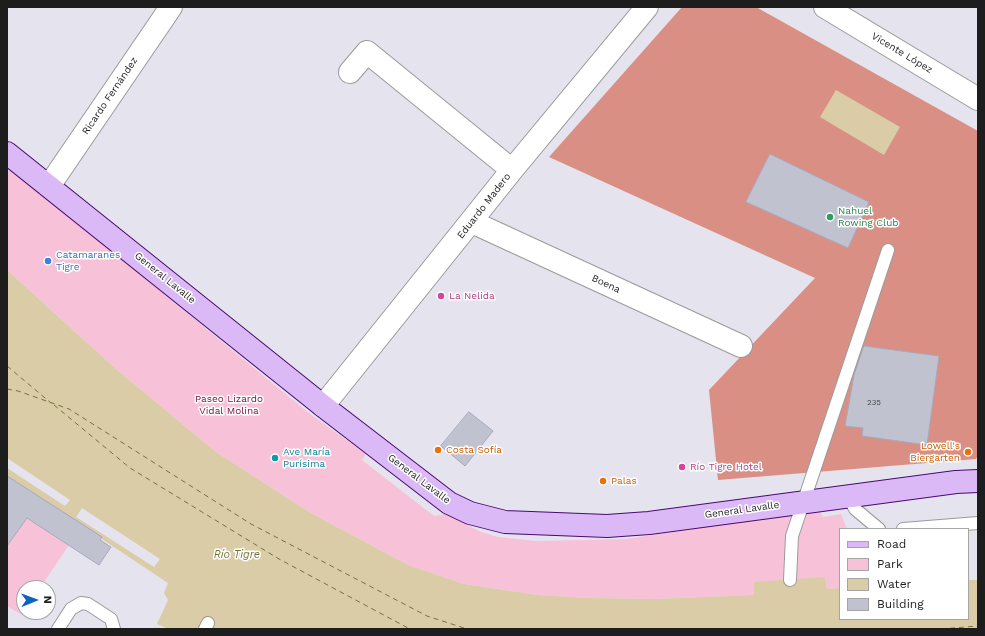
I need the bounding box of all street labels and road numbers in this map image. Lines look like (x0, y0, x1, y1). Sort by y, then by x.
street label: Vicente López (869, 30, 935, 76)
street label: Ricardo Fernández (80, 55, 140, 137)
street label: Eduardo Madero (455, 171, 513, 241)
street label: General Lavalle (132, 250, 198, 306)
street label: Boena (590, 272, 622, 296)
street label: General Lavalle (385, 452, 453, 506)
street label: General Lavalle (704, 499, 780, 521)

